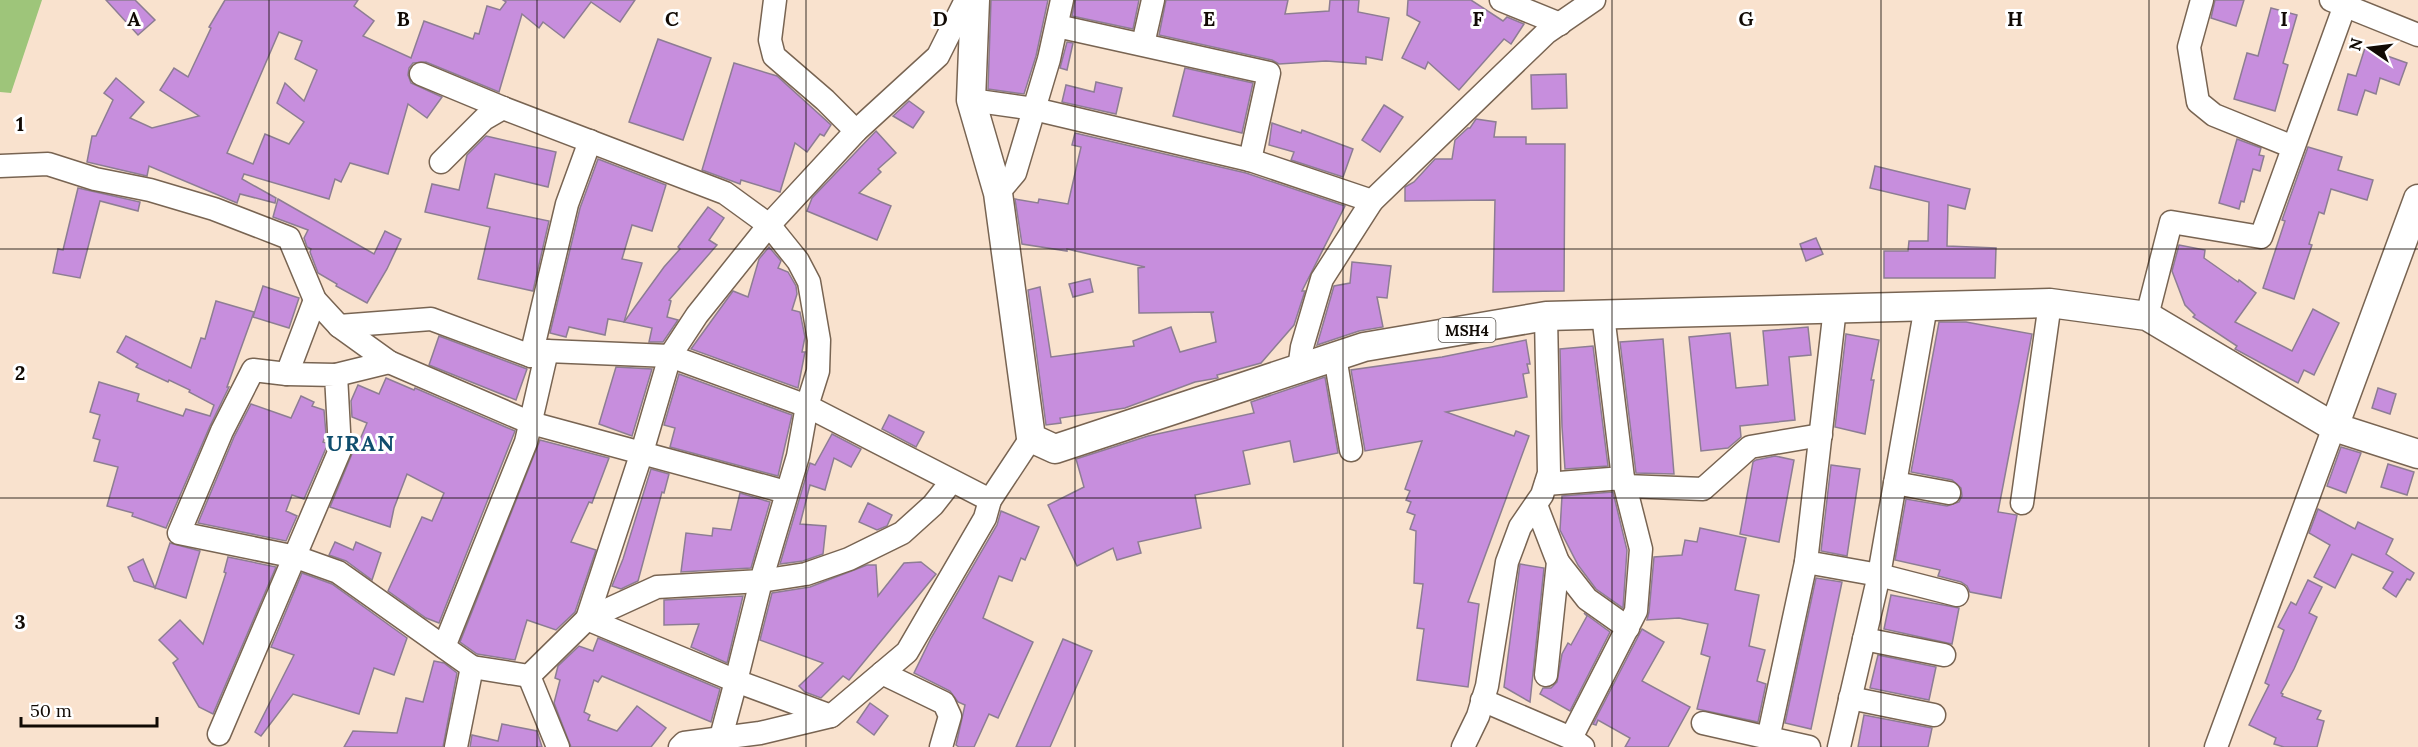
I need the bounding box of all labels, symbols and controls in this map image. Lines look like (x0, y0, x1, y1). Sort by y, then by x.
text: A (127, 6, 141, 31)
text: B (396, 6, 410, 31)
text: C (665, 6, 679, 31)
text: D (932, 6, 948, 31)
text: E (1203, 6, 1215, 31)
text: F (1472, 6, 1484, 31)
text: G (1738, 6, 1754, 31)
text: H (2007, 6, 2023, 31)
text: I (2280, 6, 2288, 31)
north arrow (2340, 18, 2400, 78)
text: N (2344, 36, 2367, 53)
text: 1 (16, 111, 24, 136)
road number: MSH4 (1438, 318, 1496, 342)
text: 2 (15, 360, 25, 385)
district label: URAN (326, 429, 396, 457)
text: 3 (14, 609, 26, 634)
scale bar (21, 690, 158, 728)
text: 50 m (30, 699, 72, 722)

